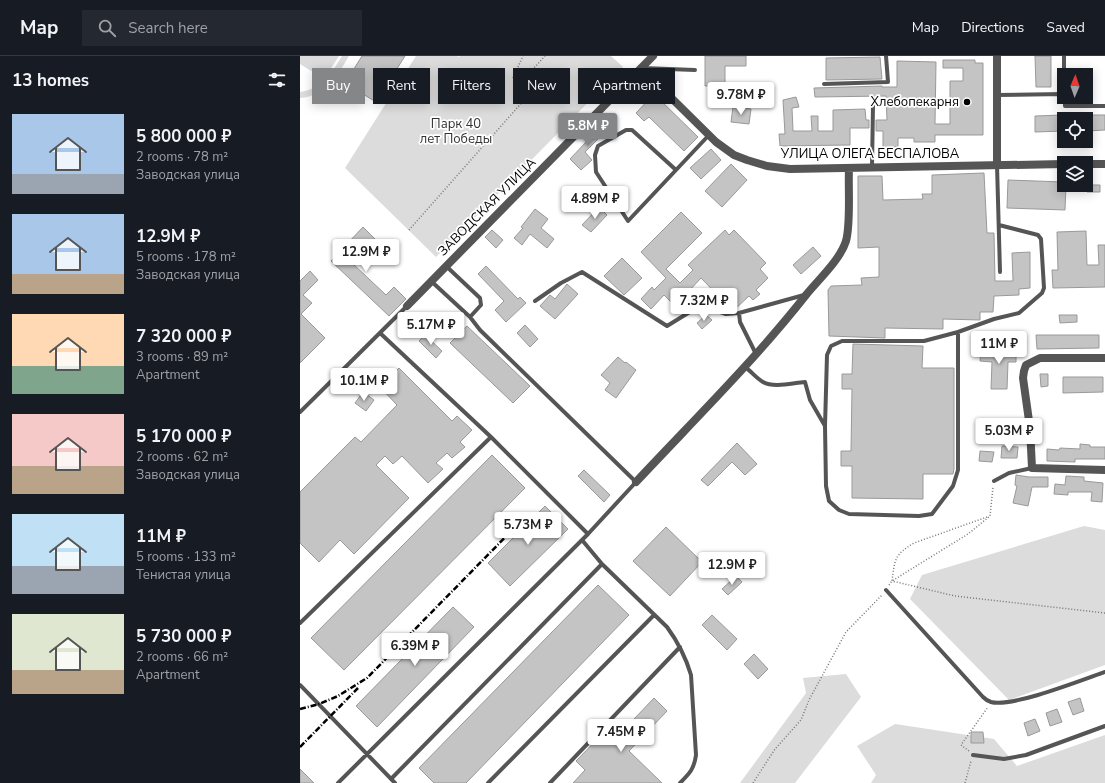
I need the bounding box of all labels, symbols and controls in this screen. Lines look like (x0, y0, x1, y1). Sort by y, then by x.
search box (82, 10, 362, 46)
text: Map (20, 15, 58, 41)
icon: search (96, 17, 118, 39)
text: Search here (128, 18, 208, 38)
text: Map (912, 18, 939, 37)
text: Directions (961, 18, 1024, 37)
text: Saved (1046, 18, 1085, 37)
chip: Buy (312, 68, 365, 104)
chip: Rent (373, 68, 430, 104)
chip: Filters (438, 68, 505, 104)
chip: New (513, 68, 570, 104)
chip: Apartment (578, 68, 675, 104)
north arrow (1057, 68, 1093, 104)
map controls (1057, 68, 1093, 192)
text: 13 homes (12, 69, 89, 92)
icon: filters (266, 69, 288, 91)
pin: 9.78M ₽ (704, 82, 778, 116)
text: 9.78M ₽ (716, 86, 766, 104)
place label: Хлебопекарня (870, 93, 959, 111)
marker: Хлебопекарня (962, 97, 972, 107)
button: locate (1057, 112, 1093, 148)
pin: 5.8M ₽ (555, 113, 621, 147)
park label: Парк 40 лет Победы (420, 115, 492, 148)
text: 5.8M ₽ (567, 117, 609, 135)
text: 5 800 000 ₽ (136, 125, 231, 148)
icon: home (44, 130, 92, 178)
street label: УЛИЦА ОЛЕГА БЕСПАЛОВА (780, 145, 960, 163)
text: 2 rooms · 78 m² (136, 148, 228, 166)
street label: ЗАВОДСКАЯ УЛИЦА (434, 154, 540, 260)
button: layers (1057, 156, 1093, 192)
text: Заводская улица (136, 166, 240, 184)
pin: 4.89M ₽ (558, 186, 632, 220)
text: 4.89M ₽ (570, 190, 620, 208)
text: 12.9M ₽ (136, 225, 200, 248)
icon: home (44, 230, 92, 278)
pin: 12.9M ₽ (329, 239, 403, 273)
text: 12.9M ₽ (341, 243, 391, 261)
text: 5 rooms · 178 m² (136, 248, 236, 266)
text: Заводская улица (136, 266, 240, 284)
pin: 7.32M ₽ (667, 288, 741, 322)
text: 7.32M ₽ (679, 292, 729, 310)
pin: 5.17M ₽ (394, 312, 468, 346)
text: 5.17M ₽ (406, 316, 456, 334)
text: 7 320 000 ₽ (136, 325, 231, 348)
icon: home (44, 330, 92, 378)
pin: 11M ₽ (971, 331, 1027, 365)
text: 11M ₽ (980, 335, 1018, 353)
text: 3 rooms · 89 m² (136, 348, 228, 366)
text: Apartment (136, 366, 199, 384)
pin: 10.1M ₽ (327, 368, 401, 402)
text: 10.1M ₽ (339, 372, 389, 390)
pin: 5.03M ₽ (972, 418, 1046, 452)
text: 5.03M ₽ (984, 422, 1034, 440)
text: 5 170 000 ₽ (136, 425, 231, 448)
icon: home (44, 430, 92, 478)
text: 2 rooms · 62 m² (136, 448, 228, 466)
text: Заводская улица (136, 466, 240, 484)
pin: 5.73M ₽ (491, 512, 565, 546)
text: 5.73M ₽ (503, 516, 553, 534)
text: 11M ₽ (136, 525, 186, 548)
icon: home (44, 530, 92, 578)
text: 5 rooms · 133 m² (136, 548, 236, 566)
pin: 12.9M ₽ (695, 552, 769, 586)
text: 12.9M ₽ (707, 556, 757, 574)
text: Тенистая улица (136, 566, 231, 584)
text: 5 730 000 ₽ (136, 625, 231, 648)
icon: home (44, 630, 92, 678)
pin: 6.39M ₽ (378, 633, 452, 667)
text: 6.39M ₽ (390, 637, 440, 655)
text: 2 rooms · 66 m² (136, 648, 228, 666)
text: Apartment (136, 666, 199, 684)
pin: 7.45M ₽ (584, 719, 658, 753)
text: 7.45M ₽ (596, 723, 646, 741)

